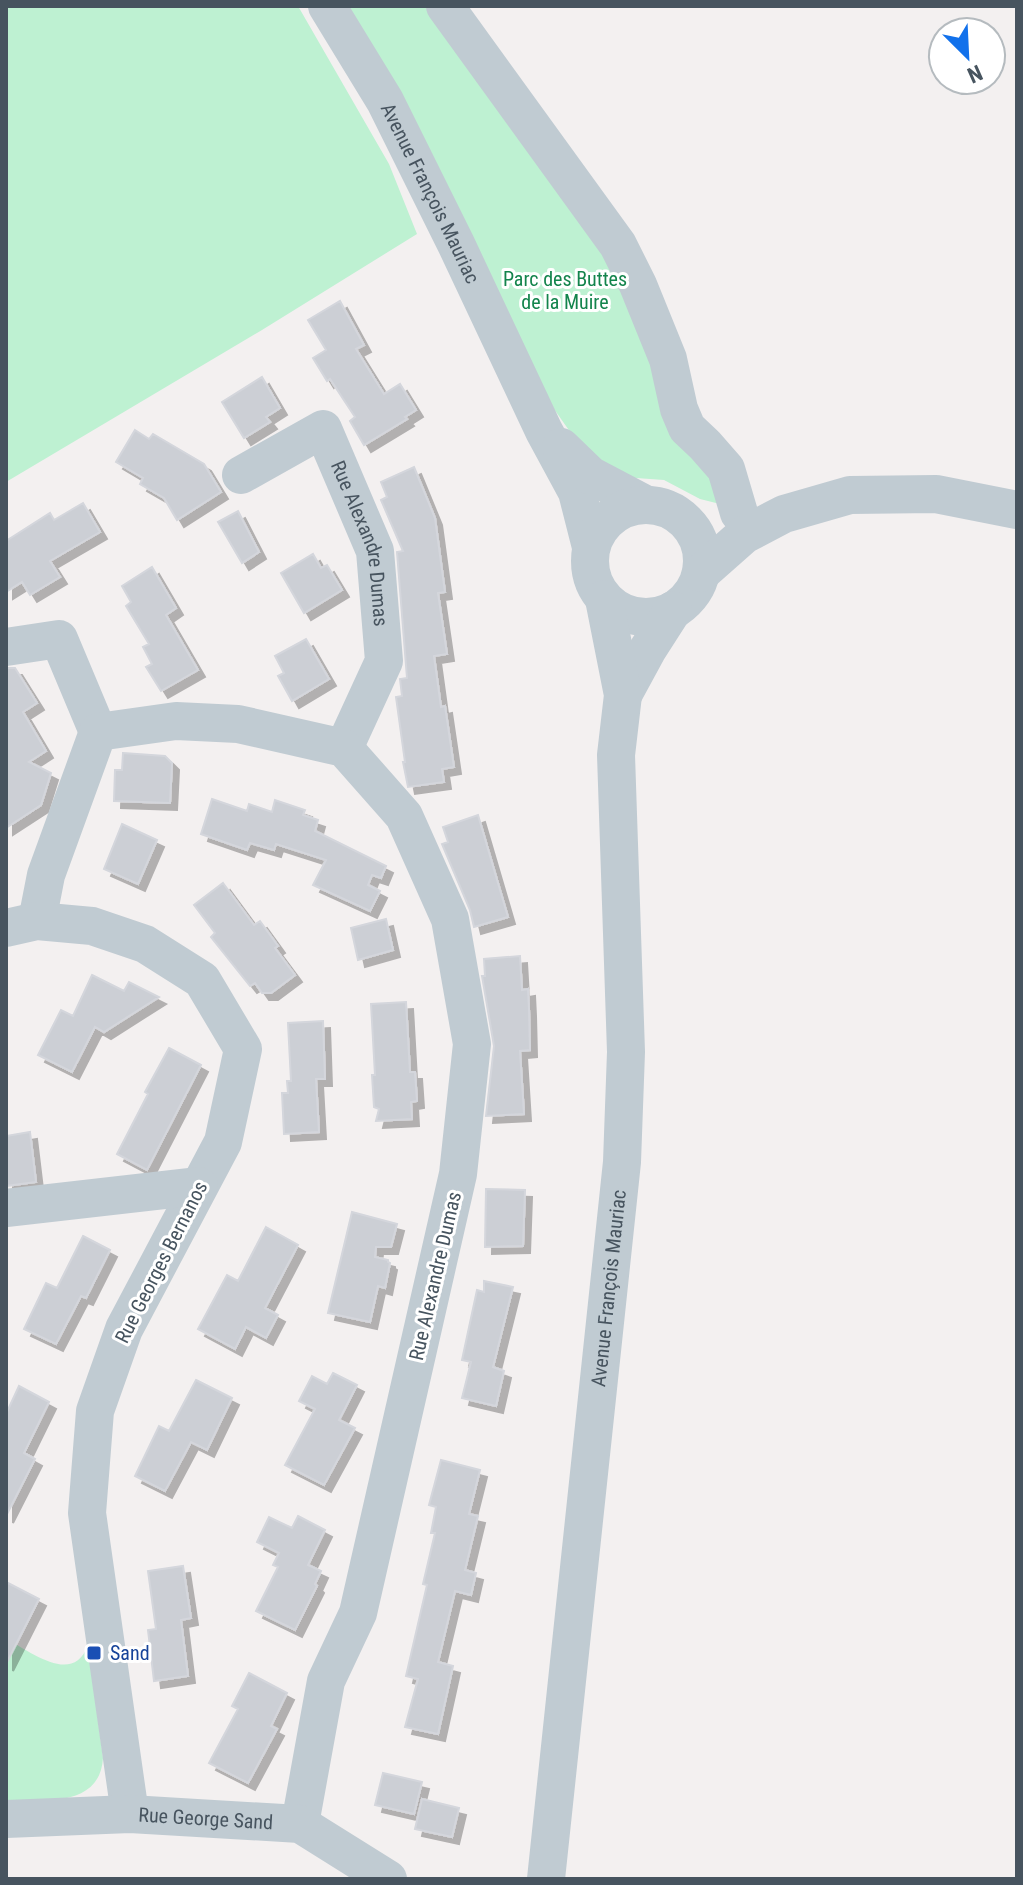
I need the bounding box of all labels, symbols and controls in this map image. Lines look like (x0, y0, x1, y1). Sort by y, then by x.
north arrow (927, 16, 1007, 96)
text: N (964, 60, 986, 88)
street label: Avenue François Mauriac (376, 99, 485, 287)
park label: Parc des Buttes de la Muire (503, 267, 627, 314)
street label: Rue Alexandre Dumas (326, 457, 393, 627)
street label: Rue Georges Bernanos (110, 1177, 212, 1347)
street label: Rue Alexandre Dumas (404, 1189, 466, 1363)
street label: Avenue François Mauriac (586, 1189, 631, 1388)
place label: Sand (110, 1641, 150, 1665)
marker: Sand (85, 1644, 103, 1662)
street label: Rue George Sand (138, 1803, 274, 1834)

